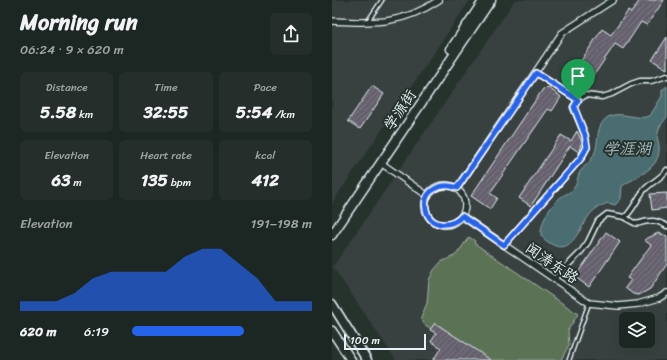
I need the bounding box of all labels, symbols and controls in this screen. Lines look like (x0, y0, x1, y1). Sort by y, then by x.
text: Morning run (20, 3, 138, 42)
button: share (270, 13, 312, 55)
text: 06:24 · 9 × 620 m (20, 38, 124, 61)
pin (561, 59, 595, 100)
icon: arrive (567, 65, 589, 87)
text: Distance (46, 78, 88, 97)
text: Time (154, 78, 178, 97)
text: Pace (254, 78, 277, 97)
street label: 学源街 (377, 84, 423, 136)
text: 5.58 (40, 97, 76, 127)
text: 32:55 (143, 97, 189, 127)
text: 5:54 (236, 97, 272, 127)
text: km (76, 105, 93, 124)
text: /km (272, 105, 295, 124)
water label: 学涯湖 (603, 134, 653, 163)
text: Elevation (44, 146, 89, 165)
text: Heart rate (140, 146, 192, 165)
text: kcal (255, 146, 275, 165)
text: 63 (52, 165, 71, 195)
text: 135 (141, 165, 168, 195)
text: 412 (251, 165, 279, 195)
text: m (71, 173, 82, 192)
text: bpm (168, 173, 191, 192)
text: Elevation (20, 212, 73, 235)
text: 191–198 m (251, 212, 312, 235)
street label: 闻涛东路 (520, 235, 584, 291)
map controls (619, 312, 655, 348)
button: layers (619, 312, 655, 348)
text: 620 m (20, 320, 56, 343)
text: 6:19 (84, 320, 109, 343)
text: 100 m (350, 331, 380, 350)
scale bar (344, 332, 426, 351)

